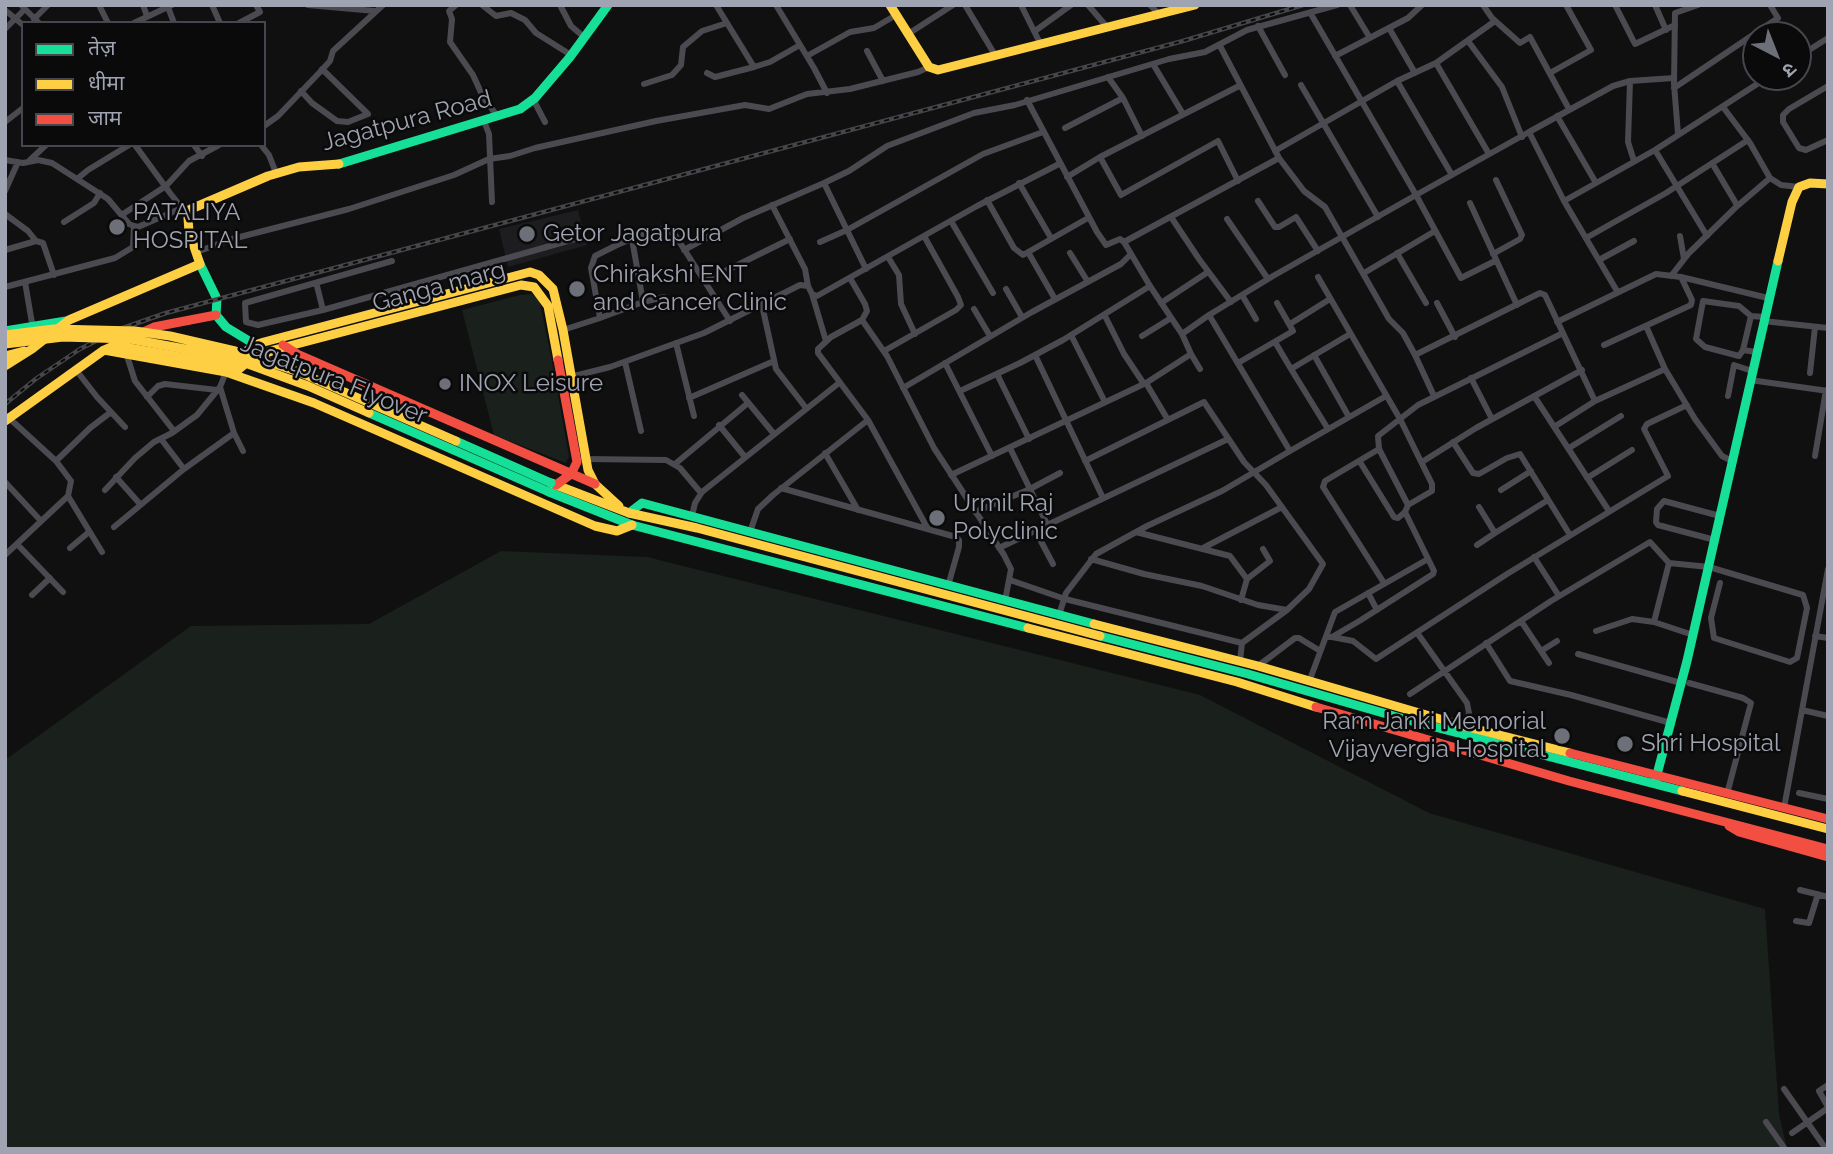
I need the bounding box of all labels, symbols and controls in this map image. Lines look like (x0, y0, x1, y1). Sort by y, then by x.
legend (21, 21, 266, 147)
north arrow (1742, 21, 1812, 91)
text: तेज़ (88, 35, 116, 60)
text: उ (1778, 58, 1801, 82)
text: धीमा (88, 70, 124, 95)
street label: Jagatpura Road (319, 85, 495, 157)
text: जाम (88, 105, 122, 130)
place label: PATALIYA HOSPITAL (133, 199, 247, 255)
marker: PATALIYA HOSPITAL (107, 217, 127, 237)
place label: Getor Jagatpura (543, 220, 722, 248)
marker: Getor Jagatpura (517, 224, 537, 244)
street label: Ganga marg (369, 255, 509, 319)
place label: Chirakshi ENT and Cancer Clinic (593, 261, 787, 317)
marker: Chirakshi ENT and Cancer Clinic (567, 279, 587, 299)
street label: Jagatpura Flyover (237, 329, 431, 431)
place label: INOX Leisure (459, 370, 603, 398)
marker: INOX Leisure (437, 376, 453, 392)
place label: Urmil Raj Polyclinic (953, 490, 1058, 546)
marker: Urmil Raj Polyclinic (927, 508, 947, 528)
place label: Ram Janki Memorial Vijayvergia Hospital (1322, 708, 1546, 764)
marker: Ram Janki Memorial Vijayvergia Hospital (1552, 726, 1572, 746)
place label: Shri Hospital (1641, 730, 1780, 758)
marker: Shri Hospital (1615, 734, 1635, 754)

